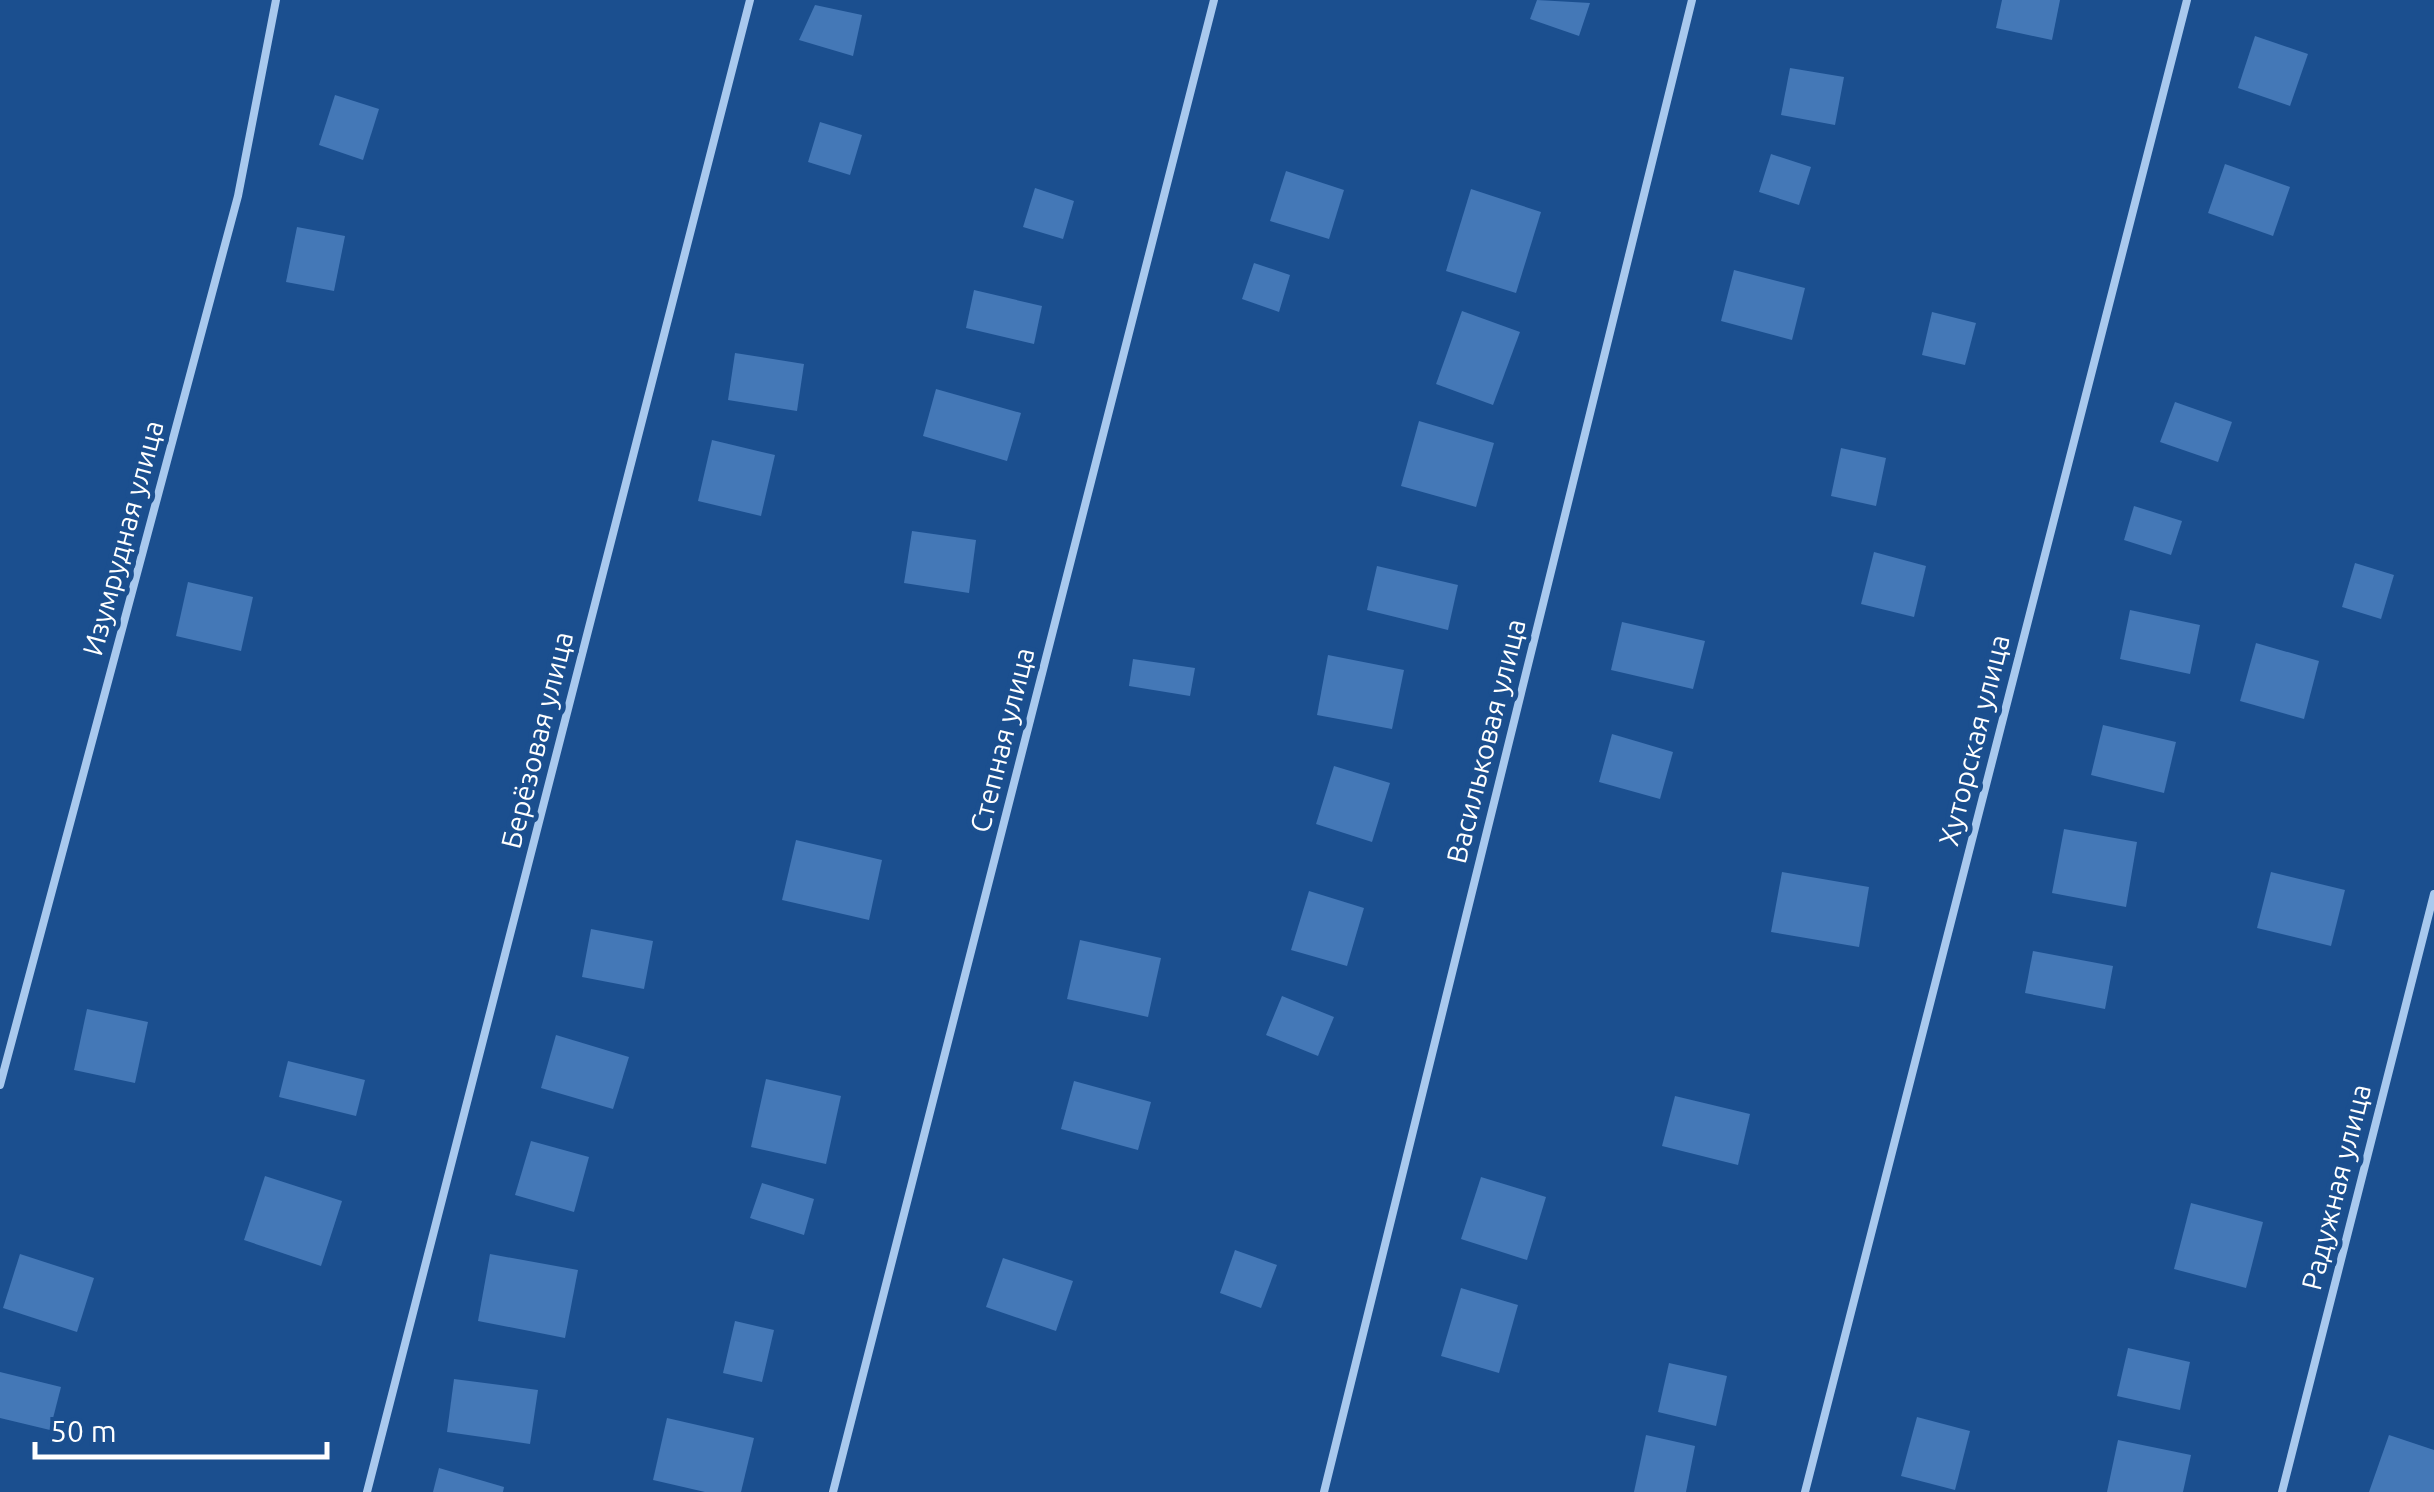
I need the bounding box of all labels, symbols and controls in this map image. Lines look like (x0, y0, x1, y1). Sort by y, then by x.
street label: Изумрудная улица (76, 417, 169, 659)
street label: Васильковая улица (1440, 615, 1531, 866)
street label: Берёзовая улица (495, 628, 578, 851)
street label: Хуторская улица (1932, 631, 2015, 849)
street label: Степная улица (964, 644, 1039, 836)
street label: Радужная улица (2295, 1081, 2376, 1293)
scale bar (35, 1397, 328, 1459)
text: 50 m (50, 1414, 117, 1448)

